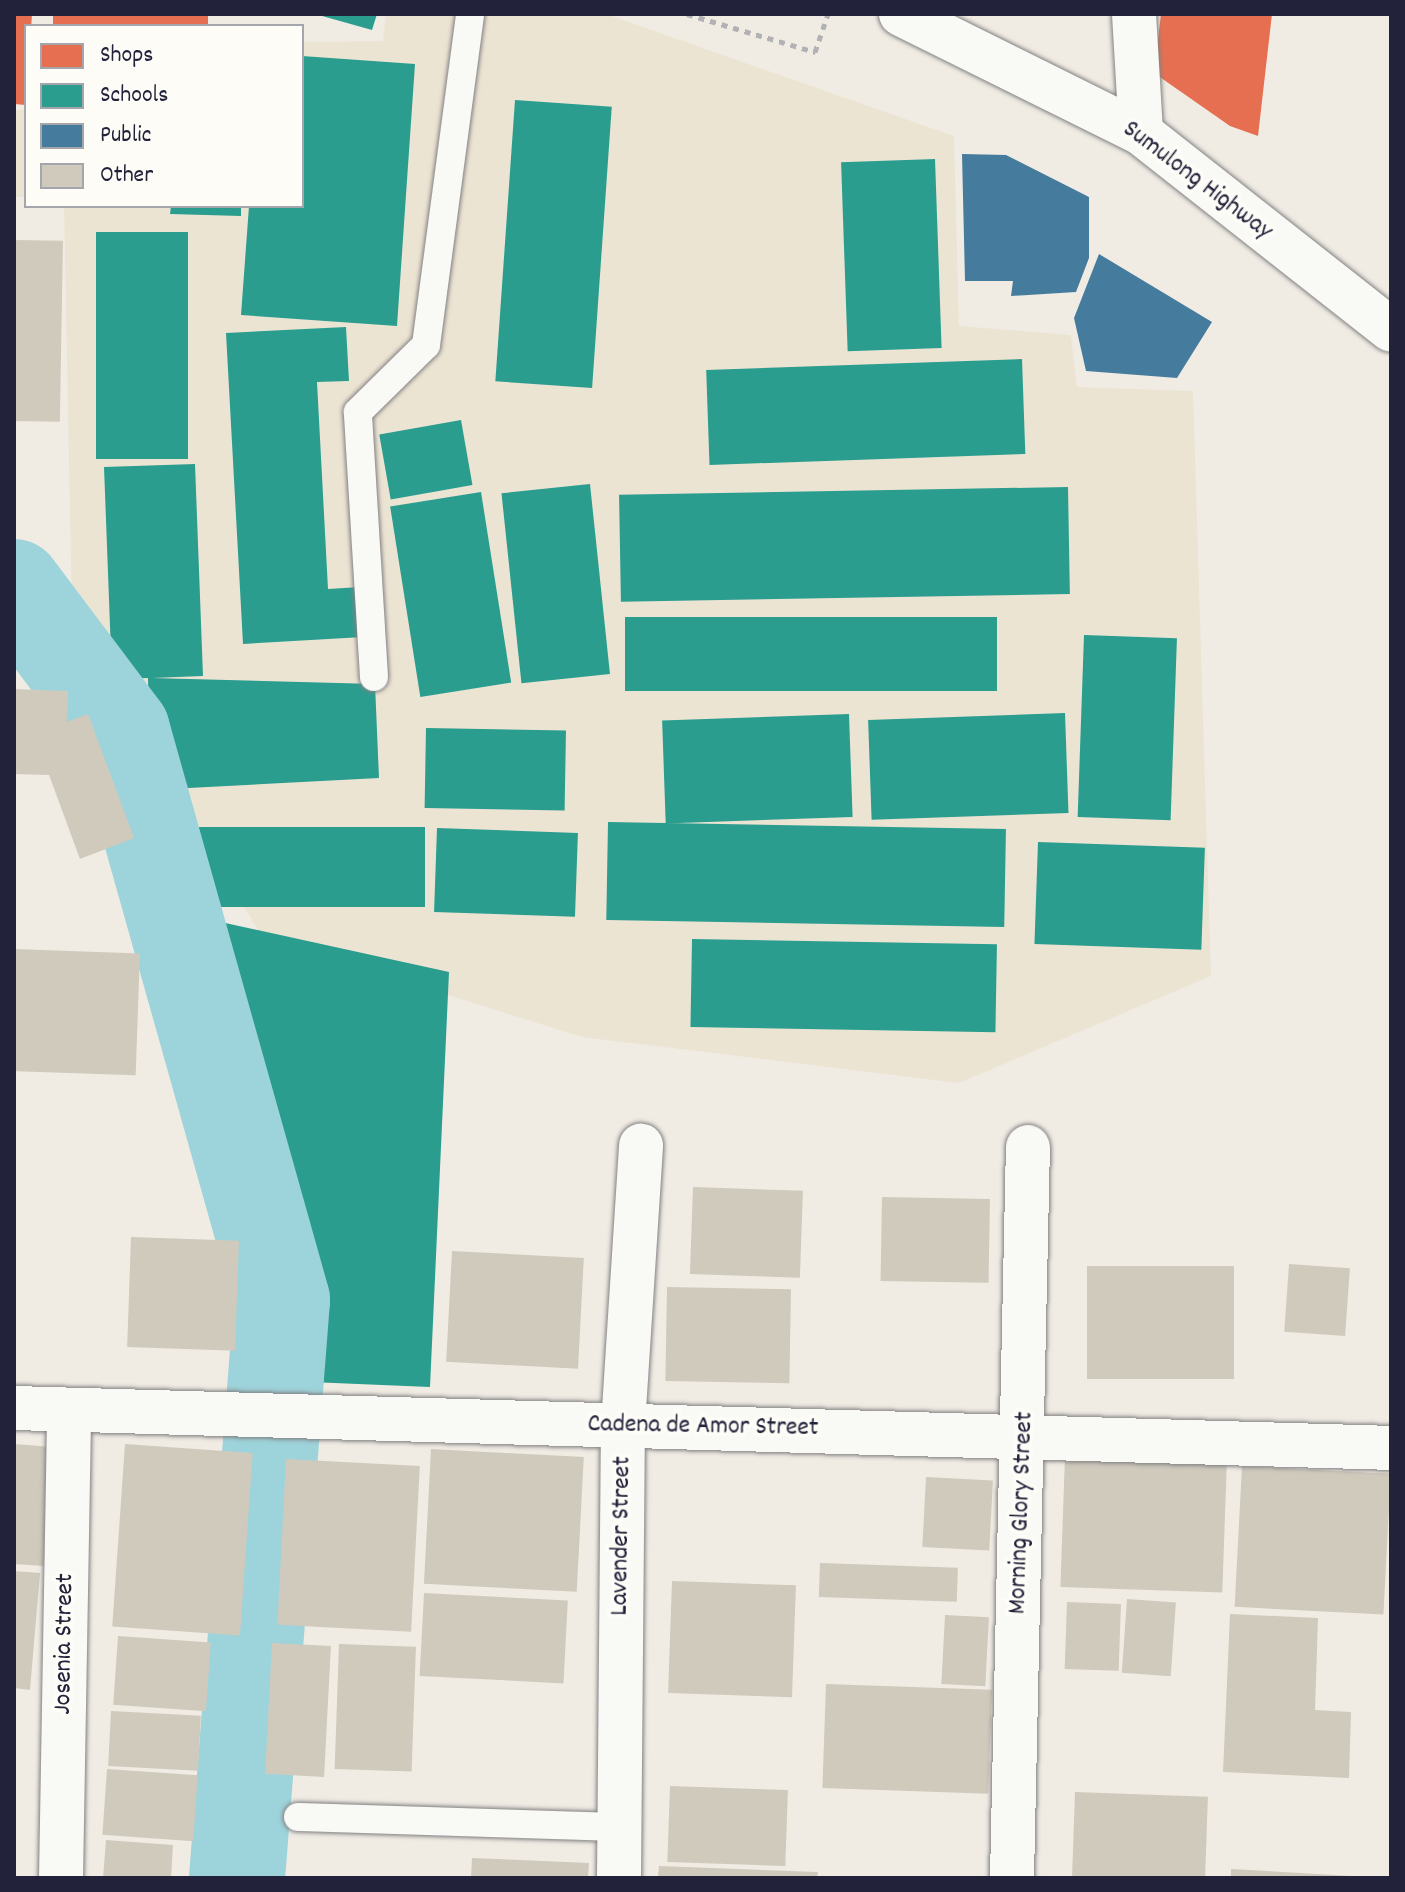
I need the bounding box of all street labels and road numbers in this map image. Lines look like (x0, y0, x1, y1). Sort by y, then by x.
street label: Sumulong Highway (1116, 114, 1278, 248)
street label: Cadena de Amor Street (587, 1409, 819, 1445)
street label: Morning Glory Street (1003, 1411, 1041, 1615)
street label: Lavender Street (605, 1456, 639, 1616)
street label: Josenia Street (48, 1573, 82, 1715)

